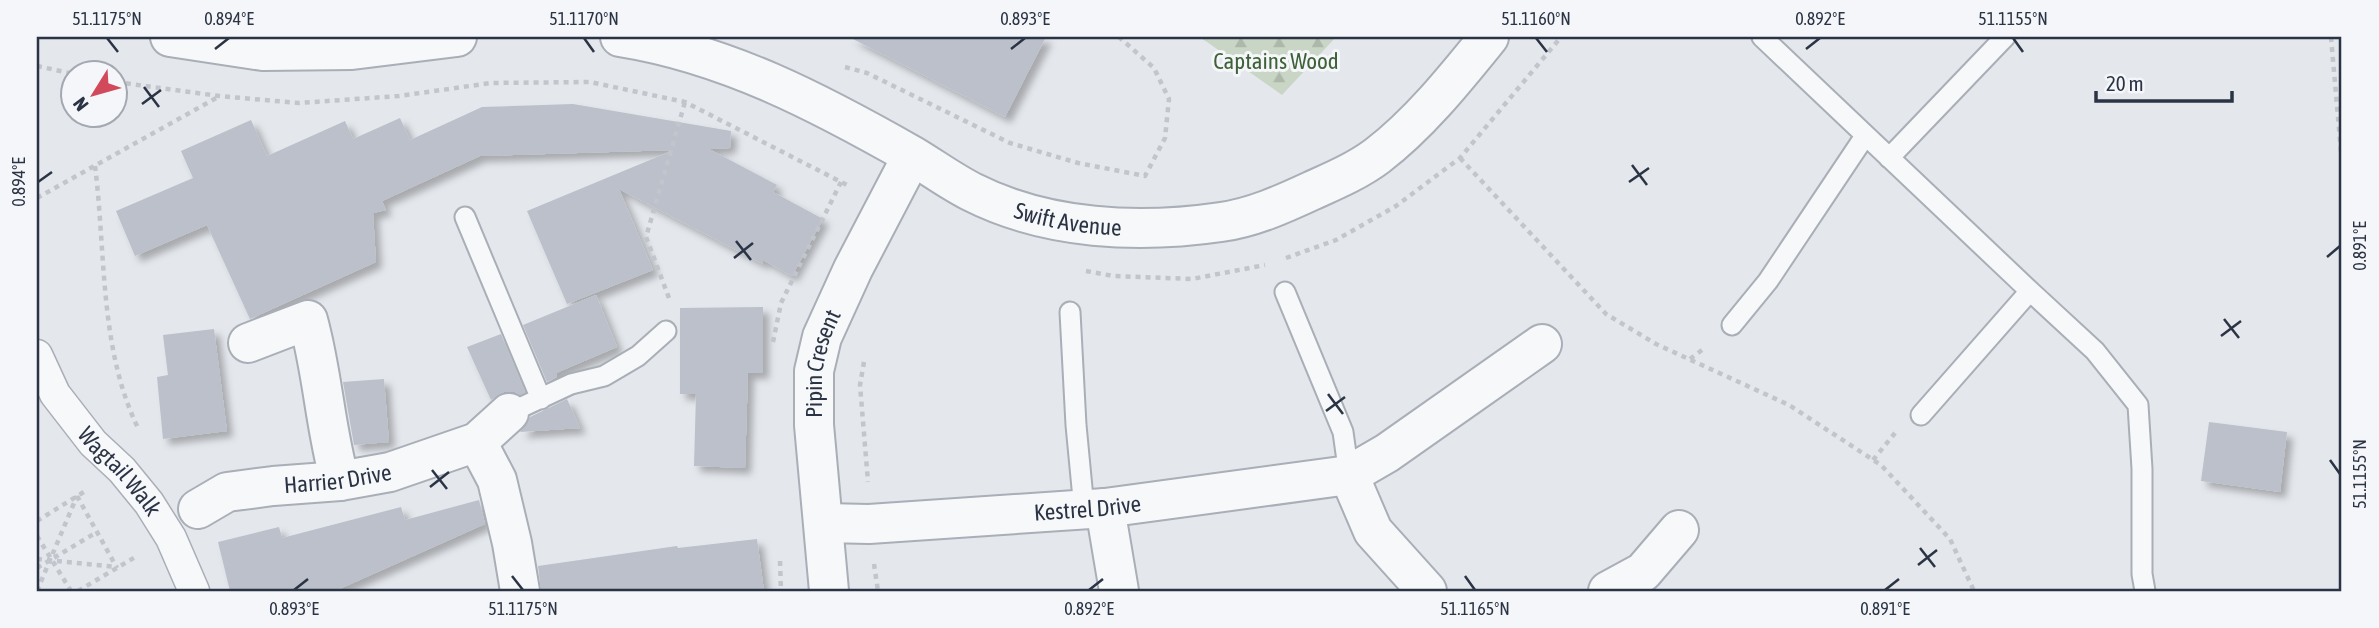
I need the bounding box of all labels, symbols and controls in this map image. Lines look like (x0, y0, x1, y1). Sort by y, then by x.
text: 51.1175°N (72, 8, 142, 29)
text: 0.894°E (204, 8, 254, 29)
text: 51.1170°N (549, 8, 619, 29)
text: 0.893°E (1000, 8, 1050, 29)
text: 51.1160°N (1501, 8, 1571, 29)
text: 0.892°E (1795, 8, 1845, 29)
text: 51.1155°N (1978, 8, 2048, 29)
park label: Captains Wood (1213, 48, 1339, 74)
north arrow (60, 60, 130, 130)
scale bar (2096, 60, 2232, 104)
text: 20 m (2106, 71, 2144, 95)
text: N (68, 93, 93, 115)
text: 0.894°E (8, 157, 29, 207)
street label: Swift Avenue (1011, 197, 1122, 241)
text: 0.891°E (2349, 221, 2370, 271)
street label: Pipin Cresent (801, 306, 846, 418)
street label: Wagtail Walk (73, 422, 167, 520)
text: 51.1155°N (2349, 439, 2370, 509)
street label: Harrier Drive (283, 459, 393, 498)
street label: Kestrel Drive (1033, 490, 1142, 526)
text: 0.893°E (269, 598, 319, 619)
text: 51.1175°N (488, 598, 558, 619)
text: 0.892°E (1064, 598, 1114, 619)
text: 51.1165°N (1440, 598, 1510, 619)
text: 0.891°E (1860, 598, 1910, 619)

